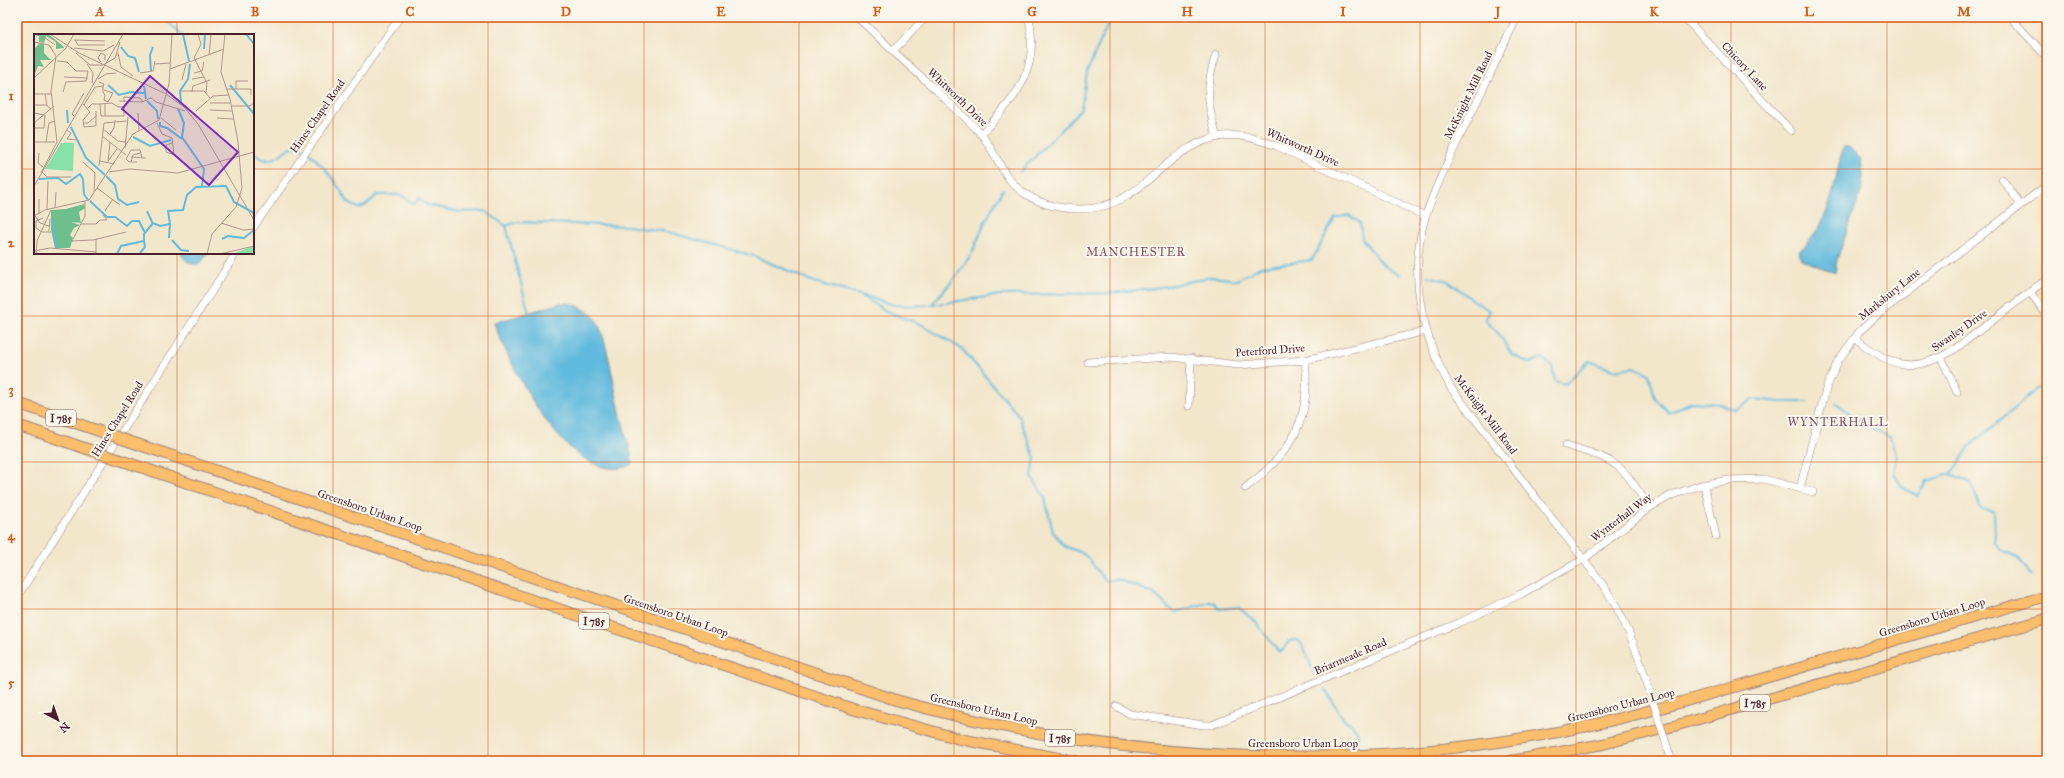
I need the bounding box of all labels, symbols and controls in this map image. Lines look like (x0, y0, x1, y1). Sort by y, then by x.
text: A (95, 4, 105, 20)
text: B (251, 4, 260, 20)
text: C (406, 4, 415, 20)
text: D (561, 4, 571, 20)
text: E (716, 4, 726, 20)
text: F (873, 4, 882, 20)
text: G (1027, 4, 1037, 20)
text: H (1181, 4, 1193, 20)
text: I (1340, 4, 1346, 20)
text: J (1493, 4, 1501, 20)
text: K (1649, 4, 1659, 20)
text: L (1804, 4, 1814, 20)
text: M (1957, 4, 1971, 20)
inset map (34, 34, 254, 254)
street label: Chicory Lane (1719, 39, 1771, 94)
street label: McKnight Mill Road (1442, 49, 1496, 141)
street label: Whitworth Drive (925, 66, 991, 129)
street label: Hines Chapel Road (287, 77, 348, 155)
text: 1 (8, 88, 14, 104)
street label: Whitworth Drive (1264, 126, 1342, 169)
text: 2 (8, 235, 15, 251)
district label: MANCHESTER (1086, 245, 1186, 259)
street label: Marksbury Lane (1856, 265, 1923, 323)
street label: Swanley Drive (1929, 306, 1990, 354)
street label: Peterford Drive (1235, 342, 1306, 359)
street label: McKnight Mill Road (1451, 372, 1520, 457)
street label: Hines Chapel Road (89, 379, 146, 459)
text: 3 (8, 382, 14, 398)
road number: I 785 (46, 410, 76, 426)
district label: WYNTERHALL (1787, 415, 1889, 429)
street label: Greensboro Urban Loop (316, 486, 424, 535)
street label: Wynterhall Way (1588, 490, 1655, 544)
text: 4 (7, 528, 15, 544)
street label: Greensboro Urban Loop (622, 591, 730, 640)
street label: Greensboro Urban Loop (1878, 595, 1987, 640)
road number: I 785 (579, 613, 609, 629)
street label: Briarmeade Road (1312, 635, 1389, 678)
text: 5 (8, 675, 15, 691)
street label: Greensboro Urban Loop (1566, 686, 1677, 725)
street label: Greensboro Urban Loop (929, 691, 1039, 728)
road number: I 785 (1740, 695, 1770, 711)
north arrow (38, 700, 78, 740)
text: N (56, 719, 72, 736)
road number: I 785 (1045, 730, 1075, 746)
street label: Greensboro Urban Loop (1248, 737, 1358, 750)

